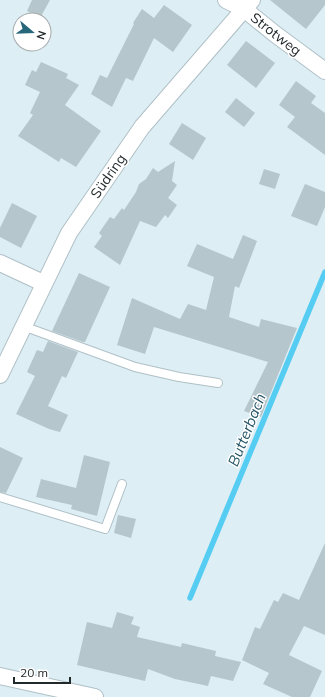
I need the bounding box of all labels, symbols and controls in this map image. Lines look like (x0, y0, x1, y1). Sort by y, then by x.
street label: Strotweg (247, 9, 305, 59)
north arrow (12, 12, 52, 52)
text: N (33, 29, 49, 41)
street label: Südring (86, 150, 130, 202)
water label: Butterbach (223, 390, 270, 469)
scale bar (14, 659, 70, 685)
text: 20 m (20, 665, 48, 680)

